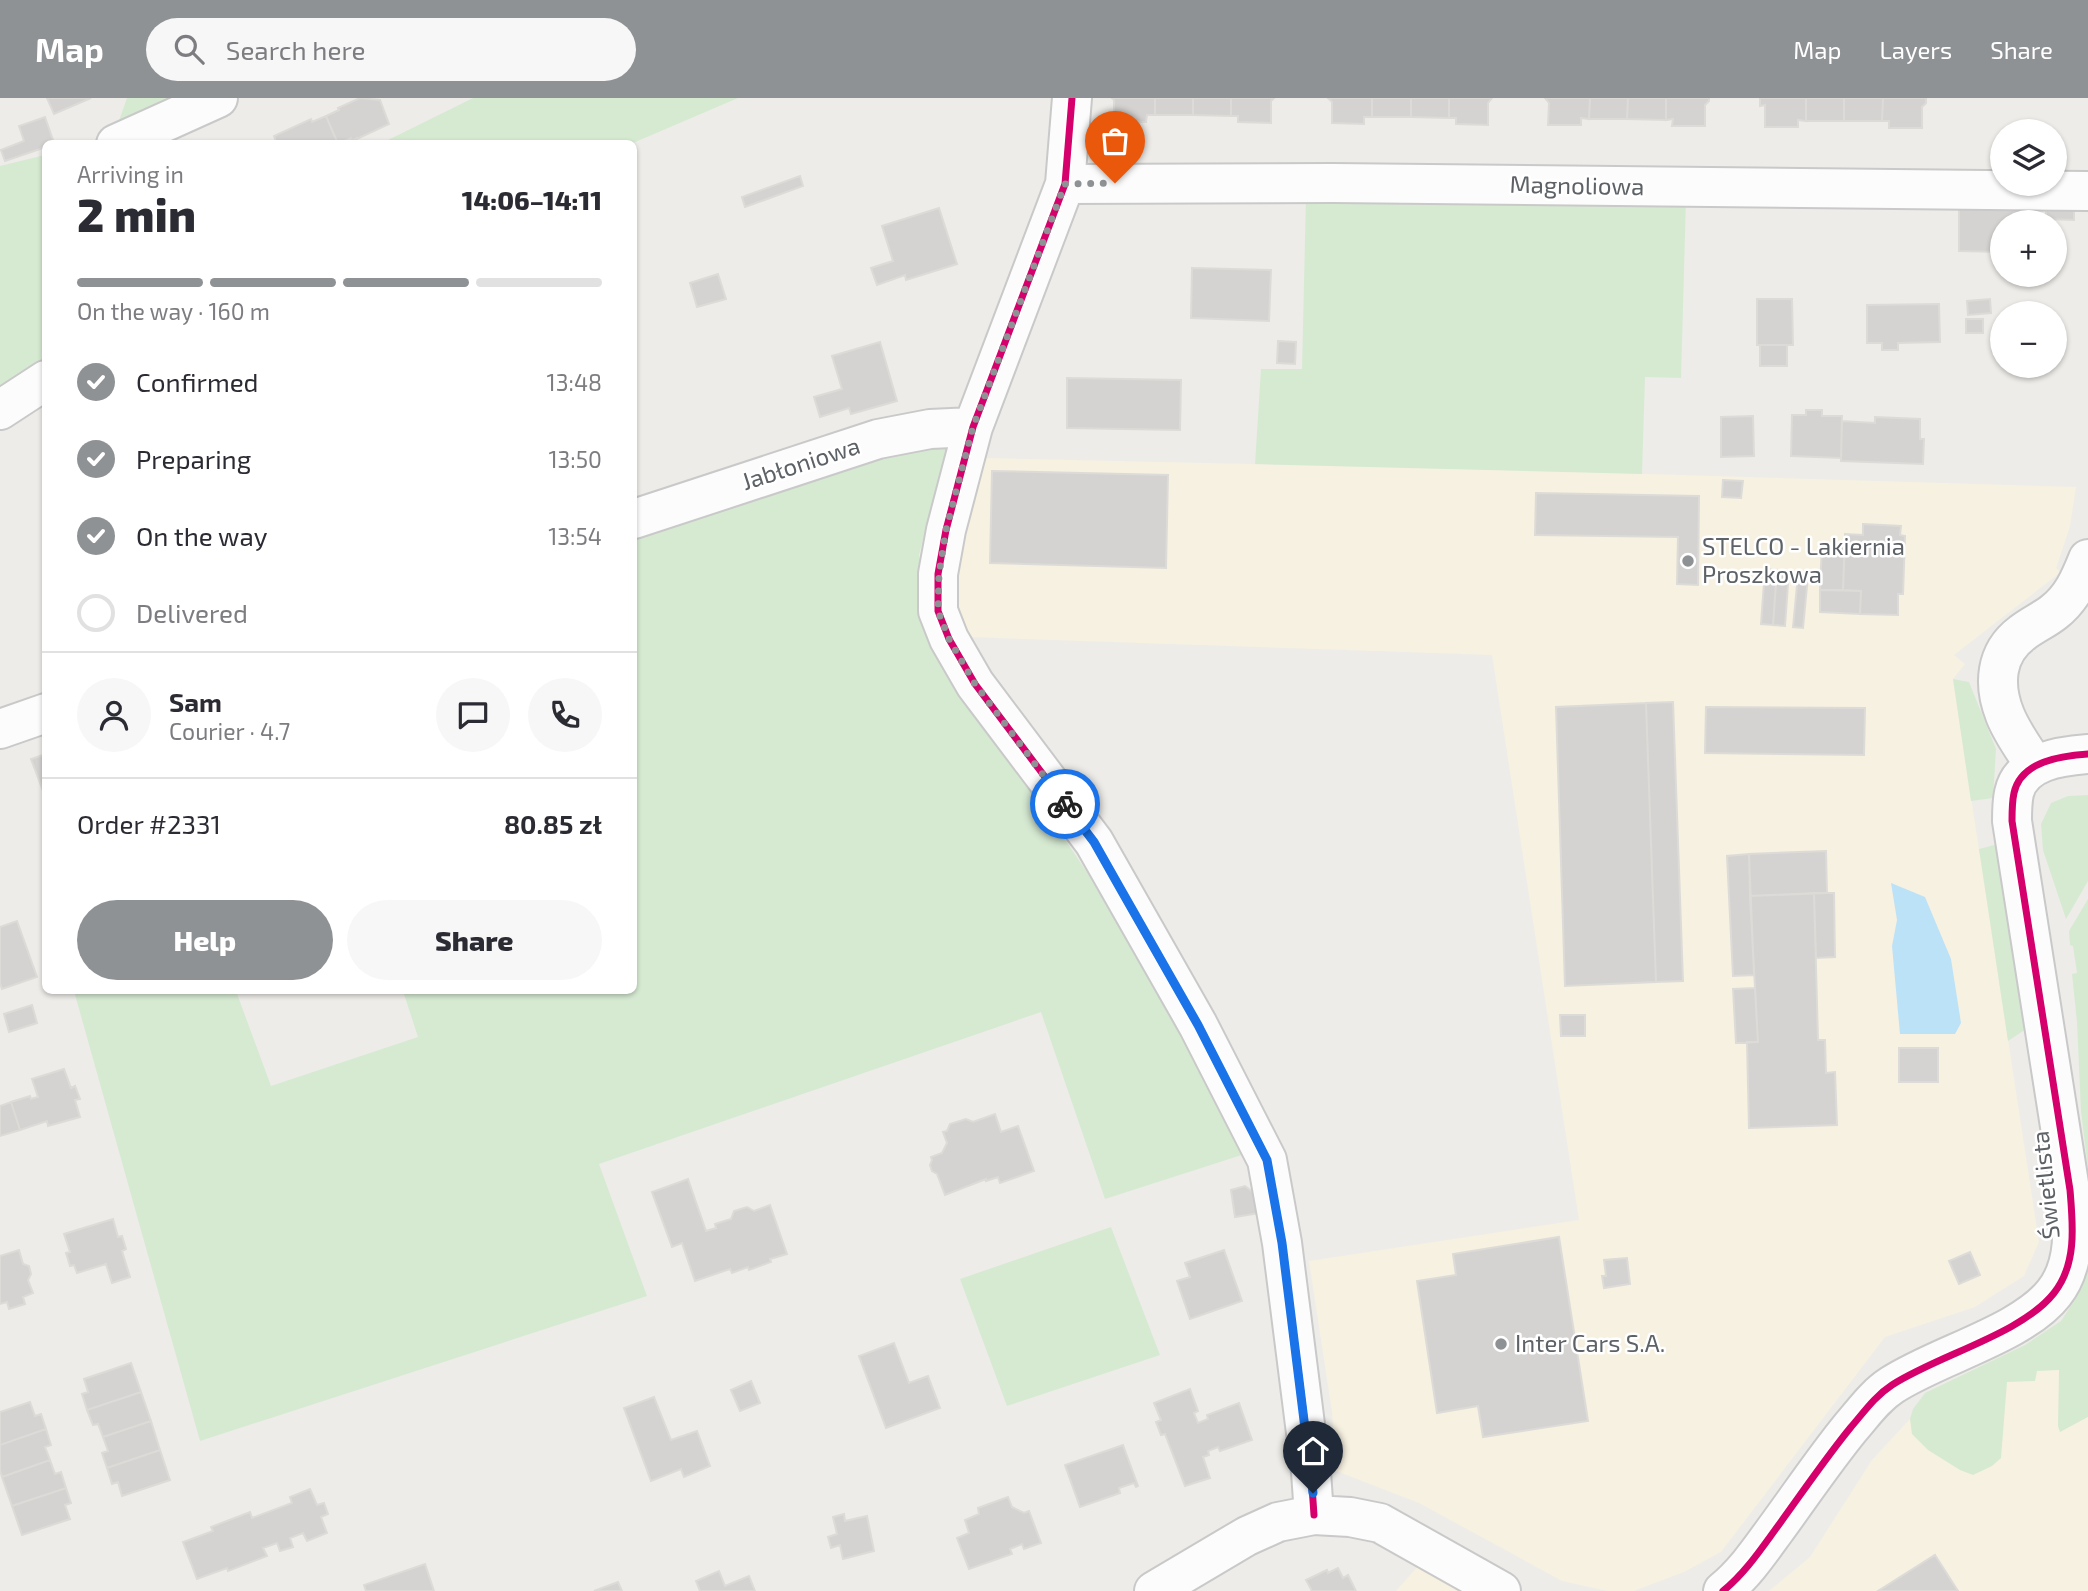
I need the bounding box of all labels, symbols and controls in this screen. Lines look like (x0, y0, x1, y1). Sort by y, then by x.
search box (146, 18, 636, 81)
text: Map (35, 29, 104, 69)
icon: search (170, 30, 208, 68)
text: Search here (226, 34, 365, 65)
text: Map (1793, 35, 1841, 64)
text: Layers (1879, 35, 1952, 64)
text: Share (1990, 35, 2053, 64)
pin (1085, 111, 1145, 183)
map controls (1990, 119, 2067, 378)
button: layers (1990, 119, 2067, 196)
icon: bag (1096, 122, 1134, 160)
text: Arriving in (77, 160, 184, 188)
street label: Magnoliowa (1509, 169, 1645, 200)
text: 14:06–14:11 (462, 184, 602, 215)
text: 2 min (77, 186, 196, 241)
button: + (1990, 210, 2067, 287)
text: On the way · 160 m (77, 297, 270, 325)
button: − (1990, 301, 2067, 378)
icon: check (77, 363, 115, 401)
text: Confirmed (136, 366, 259, 397)
text: 13:48 (547, 368, 602, 396)
street label: Jabłoniowa (738, 430, 863, 495)
icon: check (77, 440, 115, 478)
text: Preparing (136, 443, 251, 474)
text: 13:50 (548, 445, 602, 473)
icon: check (77, 517, 115, 555)
text: On the way (136, 520, 267, 551)
text: 13:54 (548, 522, 602, 550)
place label: STELCO - Lakiernia Proszkowa (1702, 531, 1905, 588)
marker: STELCO - Lakiernia Proszkowa (1680, 553, 1696, 569)
text: Delivered (136, 597, 248, 628)
button: person (77, 678, 151, 752)
button: chat (436, 678, 510, 752)
button: phone (528, 678, 602, 752)
text: Sam (169, 686, 222, 717)
text: Courier · 4.7 (169, 717, 290, 745)
courier (1030, 769, 1100, 839)
icon: bike (1046, 785, 1084, 823)
text: Order #2331 (77, 808, 221, 839)
text: 80.85 zł (504, 808, 602, 839)
button: Help (77, 900, 333, 980)
button: Share (347, 900, 602, 980)
street label: Świetlista (2024, 1130, 2065, 1241)
place label: Inter Cars S.A. (1515, 1328, 1665, 1357)
marker: Inter Cars S.A. (1493, 1336, 1509, 1352)
pin (1283, 1421, 1343, 1493)
icon: home (1294, 1432, 1332, 1470)

